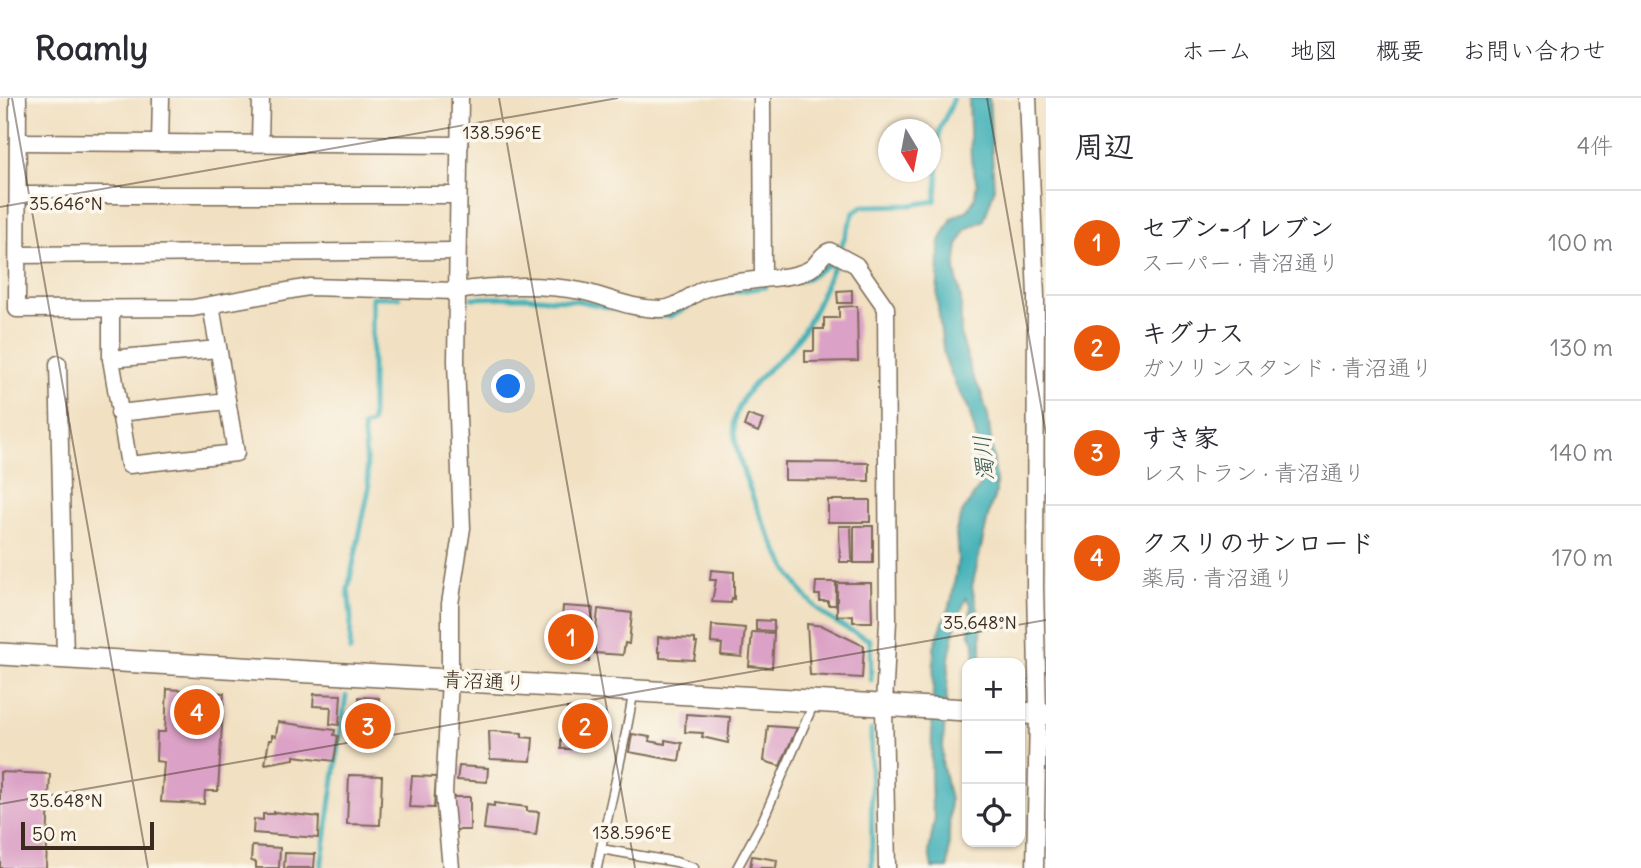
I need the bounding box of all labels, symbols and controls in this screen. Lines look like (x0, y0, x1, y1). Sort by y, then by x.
text: Roamly (35, 27, 148, 69)
text: ホーム (1181, 35, 1252, 65)
text: 地図 (1290, 35, 1338, 65)
text: 概要 (1376, 35, 1424, 65)
text: お問い合わせ (1462, 35, 1606, 65)
north arrow (878, 119, 941, 182)
text: 138.596°E (462, 121, 542, 144)
text: 周辺 (1074, 127, 1134, 165)
text: 4件 (1577, 131, 1613, 160)
text: 35.646°N (29, 192, 103, 215)
text: セブン-イレブン (1141, 211, 1334, 244)
text: 1 (1092, 228, 1102, 257)
text: 100 m (1548, 228, 1613, 257)
text: スーパー · 青沼通り (1141, 248, 1340, 277)
text: キグナス (1141, 316, 1244, 349)
text: 2 (1091, 333, 1103, 362)
text: 130 m (1550, 333, 1613, 362)
text: ガソリンスタンド · 青沼通り (1141, 353, 1434, 382)
your location (491, 369, 525, 403)
text: すき家 (1141, 421, 1219, 454)
water label: 濁川 (967, 434, 999, 482)
text: 3 (1090, 438, 1104, 467)
text: 140 m (1550, 438, 1613, 467)
text: レストラン · 青沼通り (1141, 458, 1366, 487)
text: クスリのサンロード (1141, 526, 1375, 559)
text: 4 (1090, 543, 1104, 572)
text: 170 m (1552, 543, 1613, 572)
text: 薬局 · 青沼通り (1141, 563, 1295, 592)
pin: 1 (548, 611, 594, 663)
text: 35.648°N (943, 611, 1017, 634)
map controls (962, 658, 1025, 847)
button: + (962, 658, 1025, 721)
street label: 青沼通り (441, 665, 527, 697)
pin: 4 (174, 686, 220, 738)
pin: 3 (345, 700, 391, 752)
pin: 2 (562, 700, 608, 752)
button: − (962, 721, 1025, 784)
button: locate (962, 784, 1025, 847)
text: 35.648°N (29, 789, 103, 812)
scale bar (21, 819, 154, 851)
text: 138.596°E (592, 821, 672, 844)
text: 50 m (32, 822, 77, 846)

